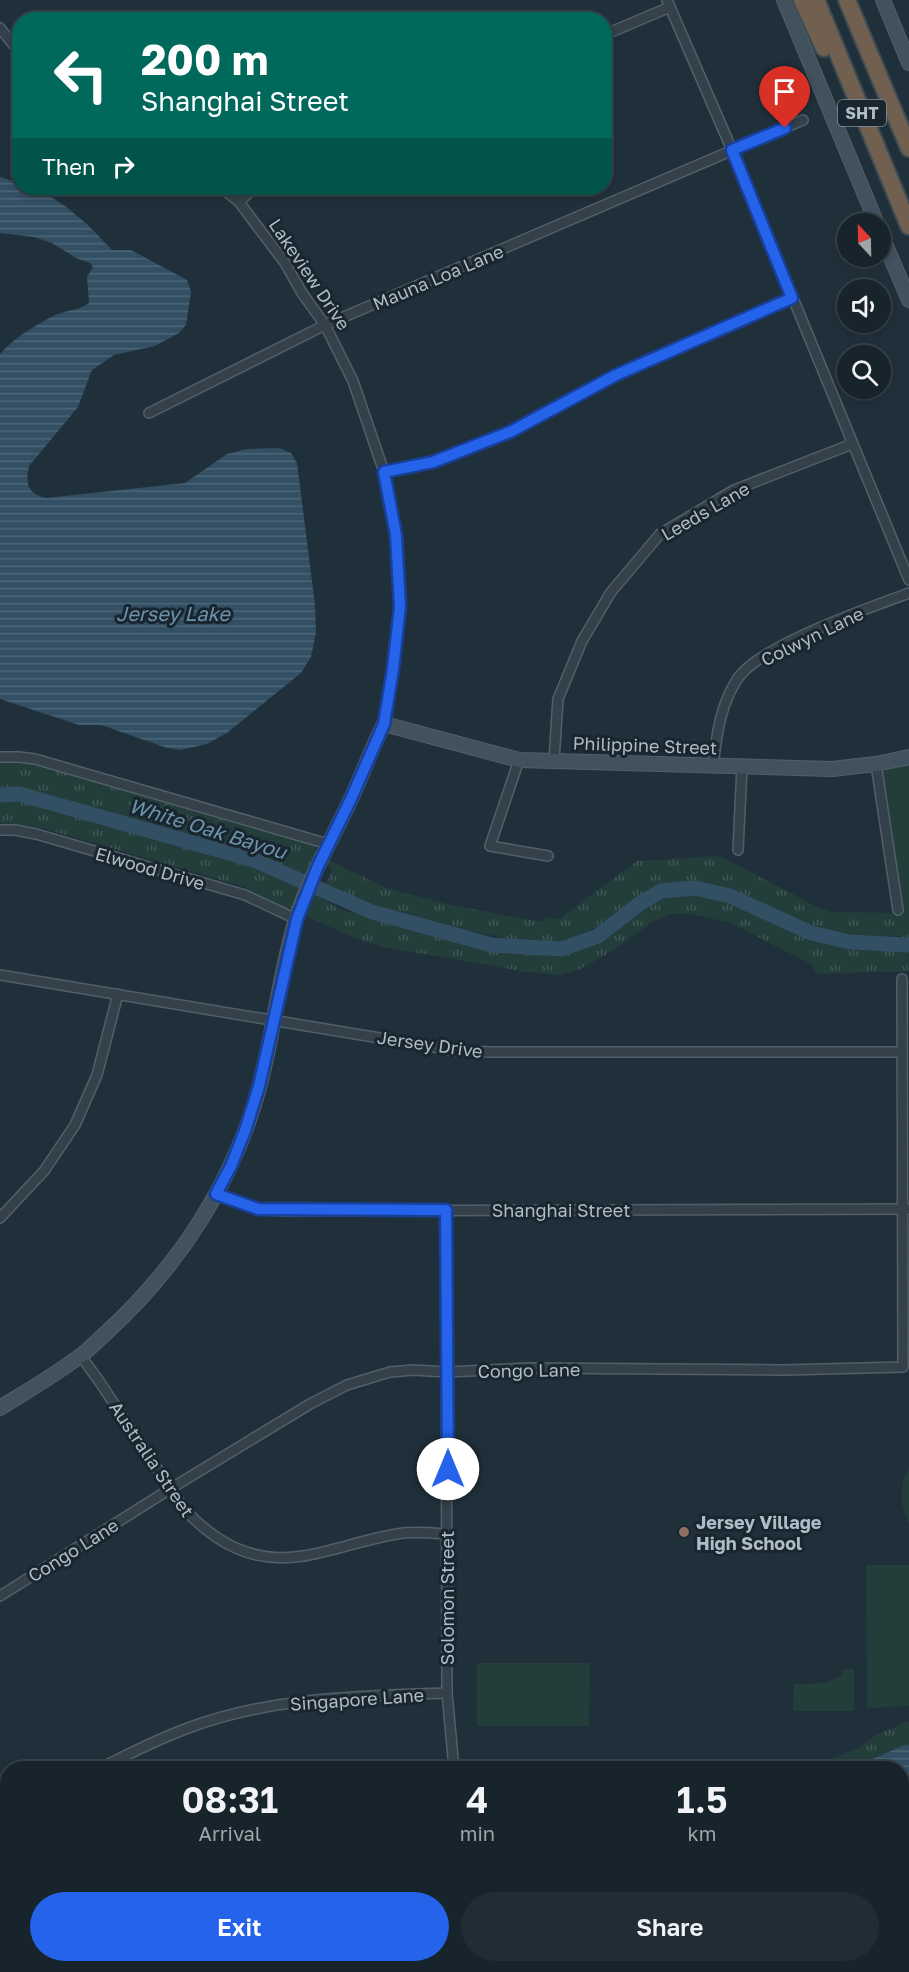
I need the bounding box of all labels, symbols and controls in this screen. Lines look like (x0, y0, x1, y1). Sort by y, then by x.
text: 200 m (141, 34, 268, 84)
icon: left (42, 36, 120, 114)
pin (759, 66, 810, 128)
icon: arrive (768, 75, 801, 108)
text: Shanghai Street (141, 85, 349, 117)
road number: SHT (838, 100, 886, 126)
icon: right (107, 150, 140, 183)
text: Then (42, 153, 95, 180)
north arrow (837, 213, 891, 267)
map controls (837, 213, 891, 399)
street label: Lakeview Drive (265, 214, 355, 334)
street label: Mauna Loa Lane (369, 240, 507, 314)
button: sound (837, 279, 891, 333)
button: search (837, 345, 891, 399)
street label: Leeds Lane (657, 477, 753, 545)
water label: Jersey Lake (116, 601, 231, 626)
street label: Colwyn Lane (757, 602, 867, 670)
street label: Philippine Street (572, 731, 718, 759)
water label: White Oak Bayou (126, 793, 291, 865)
street label: Elwood Drive (93, 842, 207, 894)
street label: Jersey Drive (376, 1026, 484, 1062)
street label: Shanghai Street (492, 1199, 630, 1221)
street label: Congo Lane (478, 1358, 580, 1382)
street label: Australia Street (105, 1397, 199, 1521)
position arrow (416, 1437, 480, 1501)
place label: Jersey Village High School (696, 1511, 822, 1554)
street label: Congo Lane (24, 1513, 122, 1587)
marker: Jersey Village High School (677, 1525, 691, 1539)
street label: Solomon Street (436, 1531, 458, 1665)
street label: Singapore Lane (289, 1683, 425, 1715)
text: 08:31 (182, 1778, 278, 1821)
text: 4 (466, 1778, 489, 1821)
text: 1.5 (677, 1778, 727, 1821)
text: Arrival (199, 1821, 261, 1845)
text: min (460, 1821, 495, 1845)
text: km (688, 1821, 717, 1845)
button: Exit (30, 1892, 449, 1961)
button: Share (461, 1892, 879, 1961)

